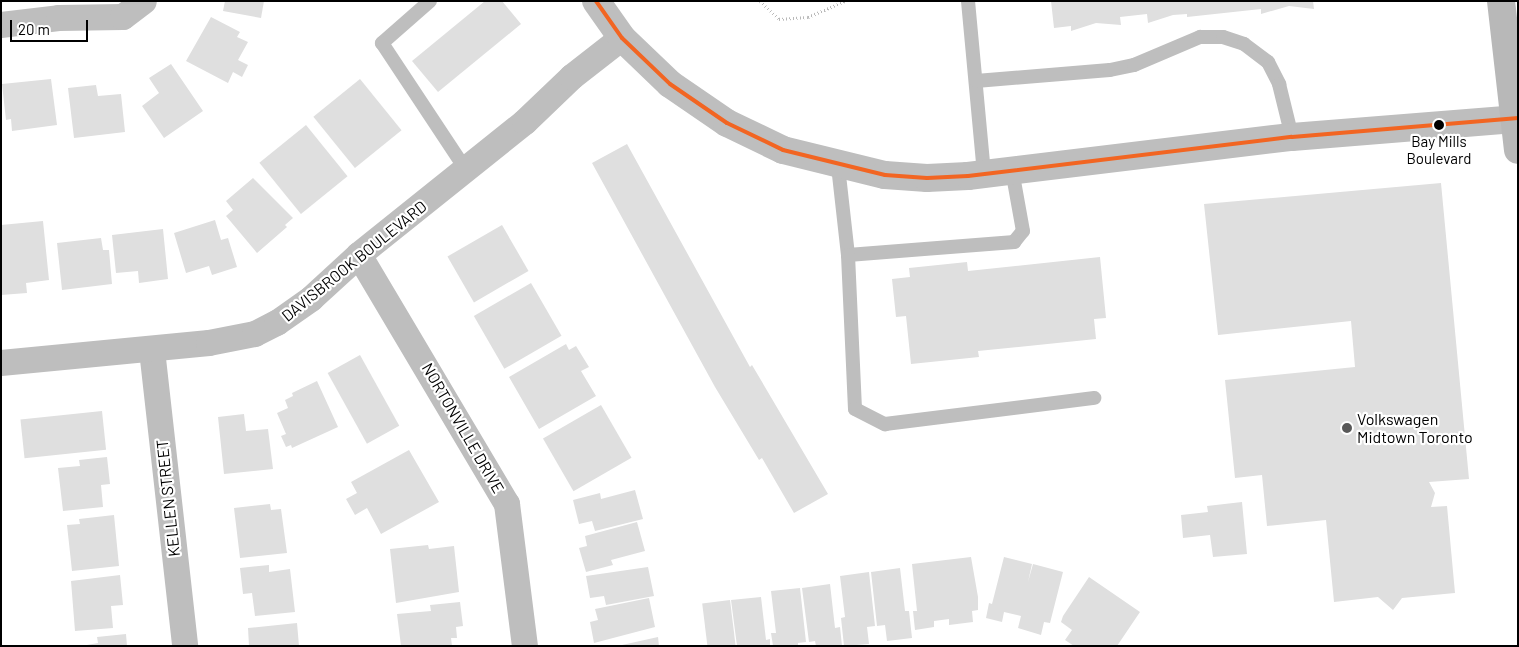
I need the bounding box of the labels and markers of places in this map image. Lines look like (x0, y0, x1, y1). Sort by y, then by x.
marker: Bay Mills Boulevard (1434, 120, 1444, 130)
place label: Bay Mills Boulevard (1406, 132, 1472, 167)
place label: Volkswagen Midtown Toronto (1357, 409, 1473, 447)
marker: Volkswagen Midtown Toronto (1341, 422, 1353, 434)

